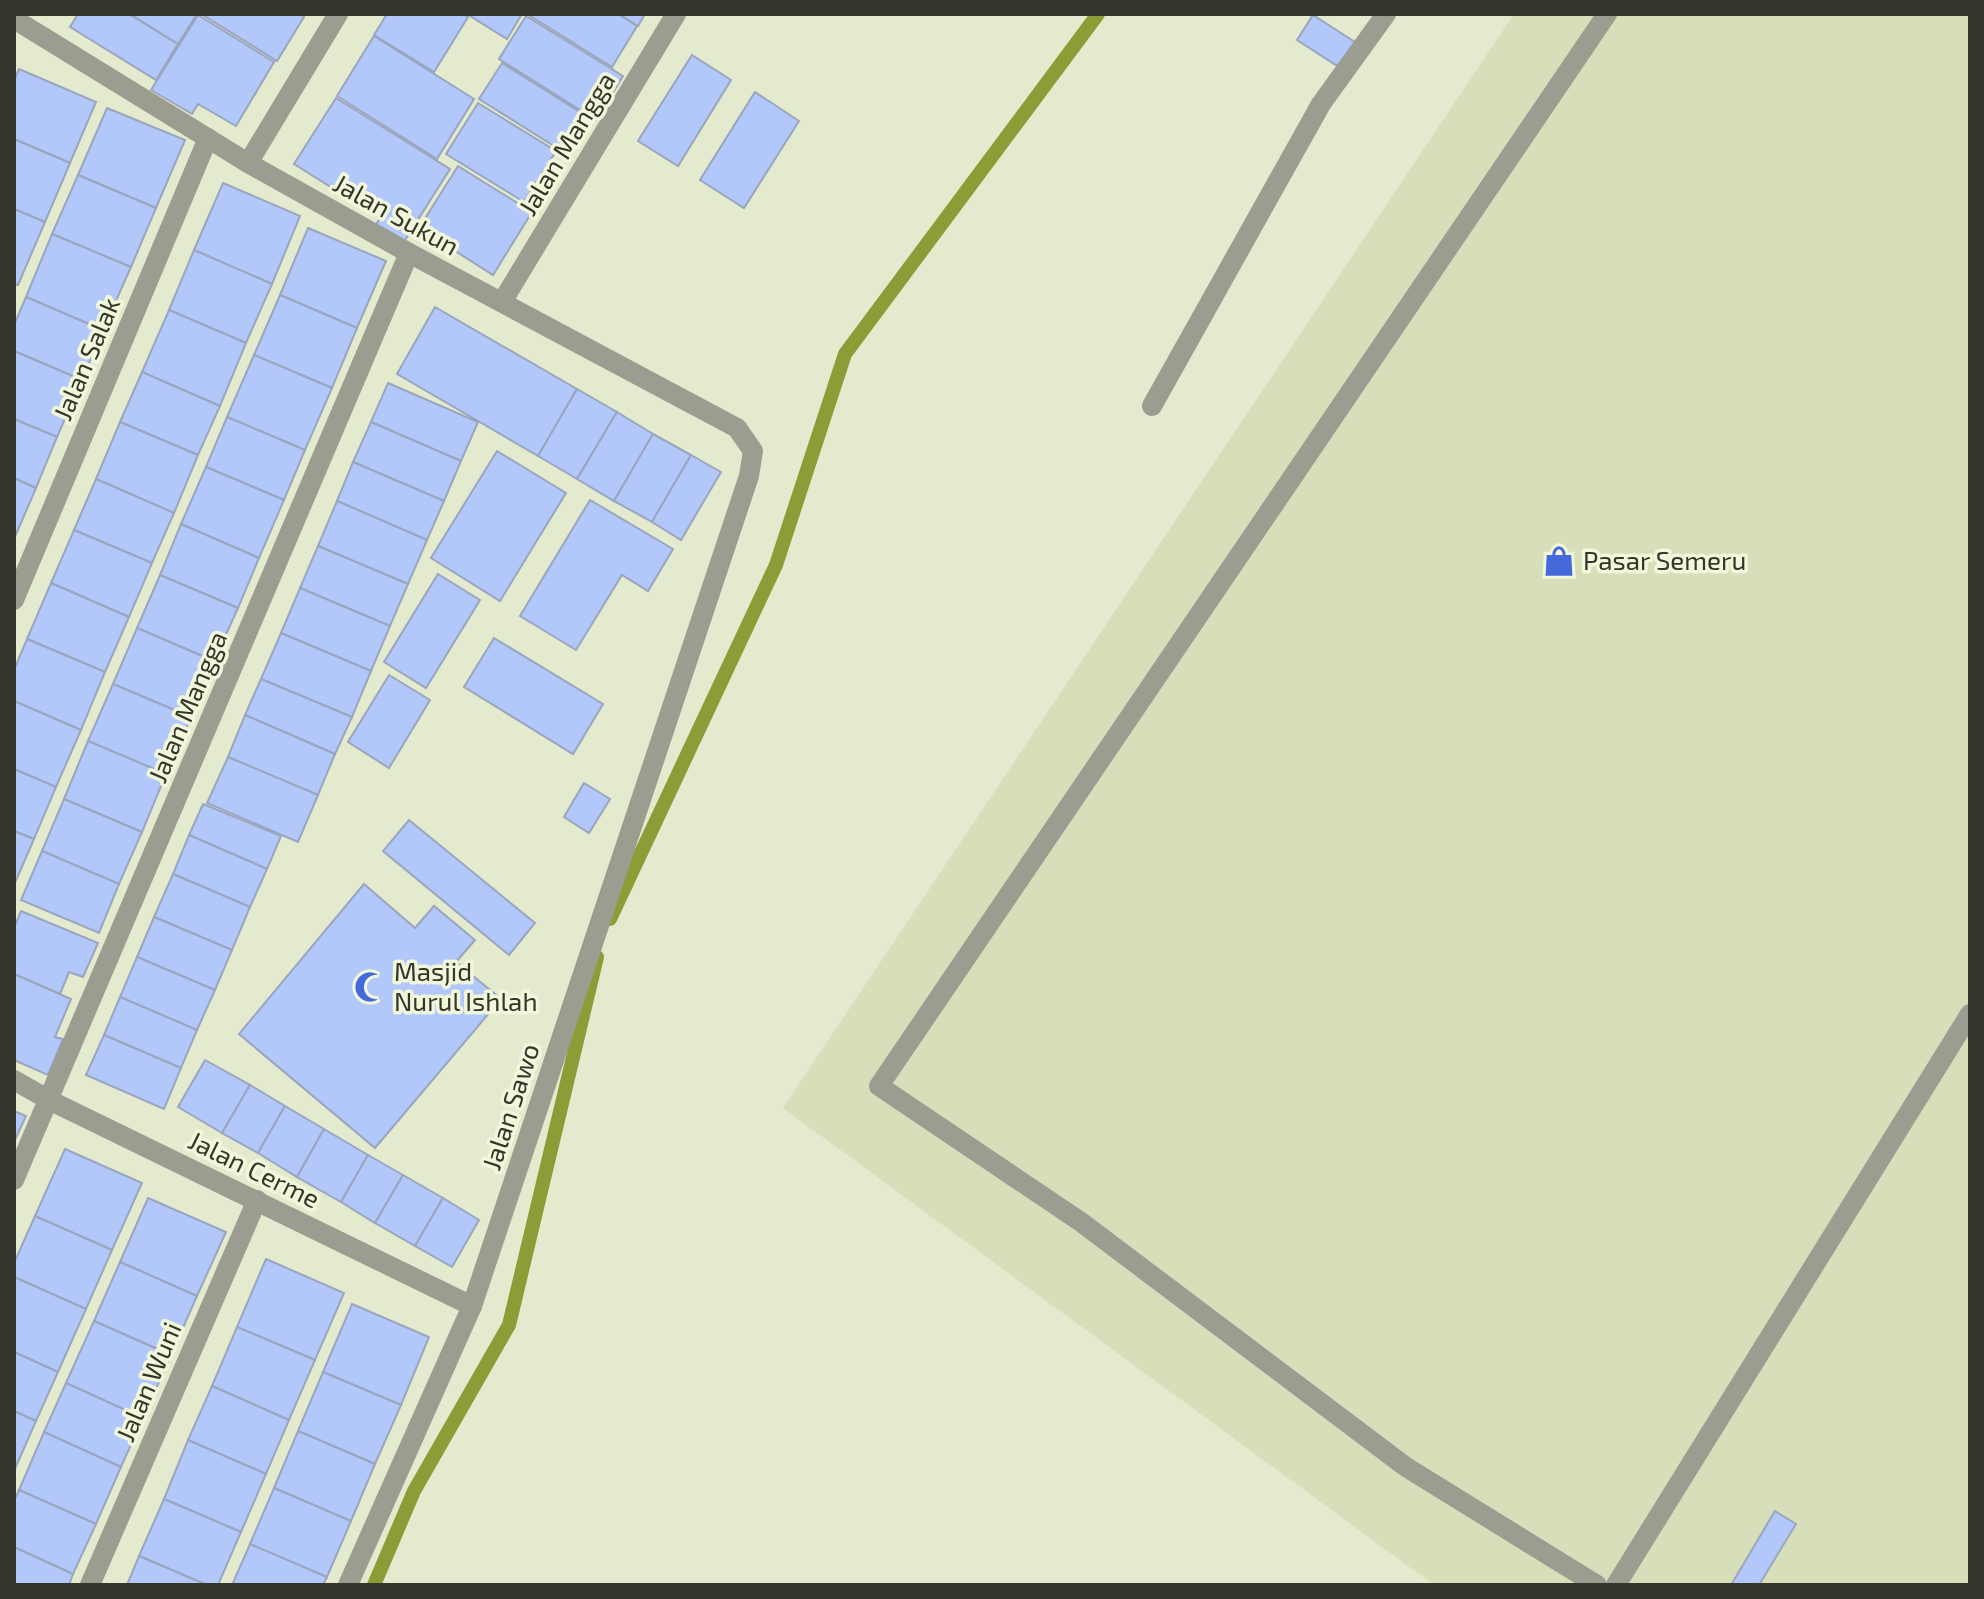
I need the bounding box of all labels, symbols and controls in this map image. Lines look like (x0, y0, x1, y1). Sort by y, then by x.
street label: Jalan Mangga (511, 66, 621, 220)
street label: Jalan Sukun (329, 167, 465, 261)
street label: Jalan Salak (46, 292, 125, 424)
shop icon: Pasar Semeru (1542, 544, 1576, 578)
place label: Pasar Semeru (1583, 544, 1746, 575)
street label: Jalan Mangga (141, 626, 232, 787)
place label: Masjid Nurul Ishlah (394, 955, 538, 1016)
mosque icon: Masjid Nurul Ishlah (353, 970, 387, 1004)
street label: Jalan Sawo (475, 1039, 545, 1174)
street label: Jalan Cerme (184, 1124, 325, 1214)
street label: Jalan Wuni (109, 1317, 187, 1446)

